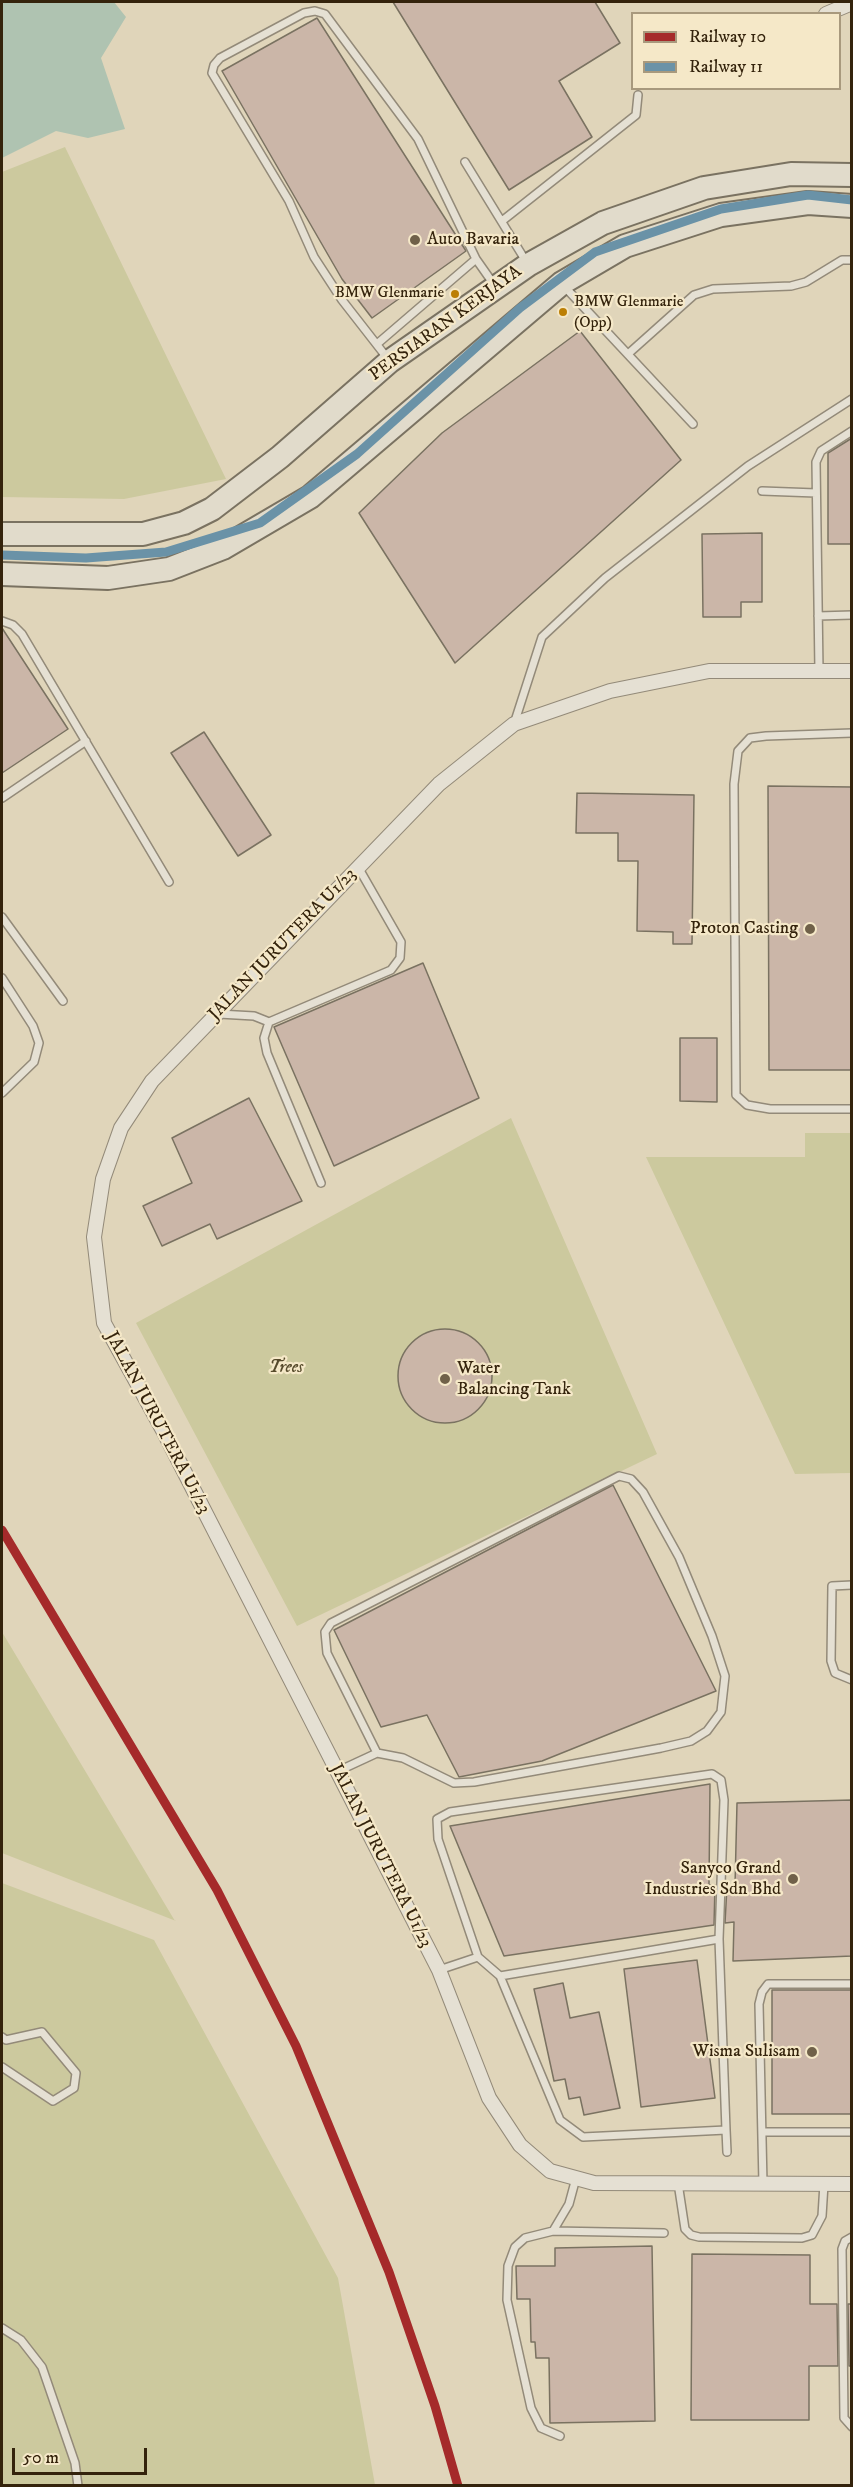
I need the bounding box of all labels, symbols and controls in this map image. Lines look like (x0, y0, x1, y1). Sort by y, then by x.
legend (631, 12, 841, 90)
text: Railway 10 (689, 26, 766, 48)
text: Railway 11 (689, 56, 763, 78)
place label: Auto Bavaria (427, 229, 519, 251)
marker: Auto Bavaria (408, 233, 422, 247)
street label: PERSIARAN KERJAYA (366, 261, 526, 387)
place label: BMW Glenmarie (335, 284, 444, 304)
marker: BMW Glenmarie (449, 288, 461, 300)
place label: BMW Glenmarie (Opp) (574, 293, 683, 331)
marker: BMW Glenmarie (Opp) (557, 306, 569, 318)
street label: JALAN JURUTERA U1/23 (205, 864, 361, 1026)
place label: Proton Casting (690, 918, 798, 940)
marker: Proton Casting (803, 922, 817, 936)
street label: JALAN JURUTERA U1/23 (100, 1328, 214, 1518)
park label: Trees (269, 1357, 303, 1379)
place label: Water Balancing Tank (457, 1358, 571, 1400)
marker: Water Balancing Tank (438, 1372, 452, 1386)
street label: JALAN JURUTERA U1/23 (324, 1761, 436, 1951)
place label: Sanyco Grand Industries Sdn Bhd (645, 1858, 781, 1900)
marker: Sanyco Grand Industries Sdn Bhd (786, 1872, 800, 1886)
place label: Wisma Sulisam (692, 2041, 800, 2063)
marker: Wisma Sulisam (805, 2045, 819, 2059)
scale bar (15, 2436, 150, 2474)
text: 50 m (23, 2447, 59, 2469)

